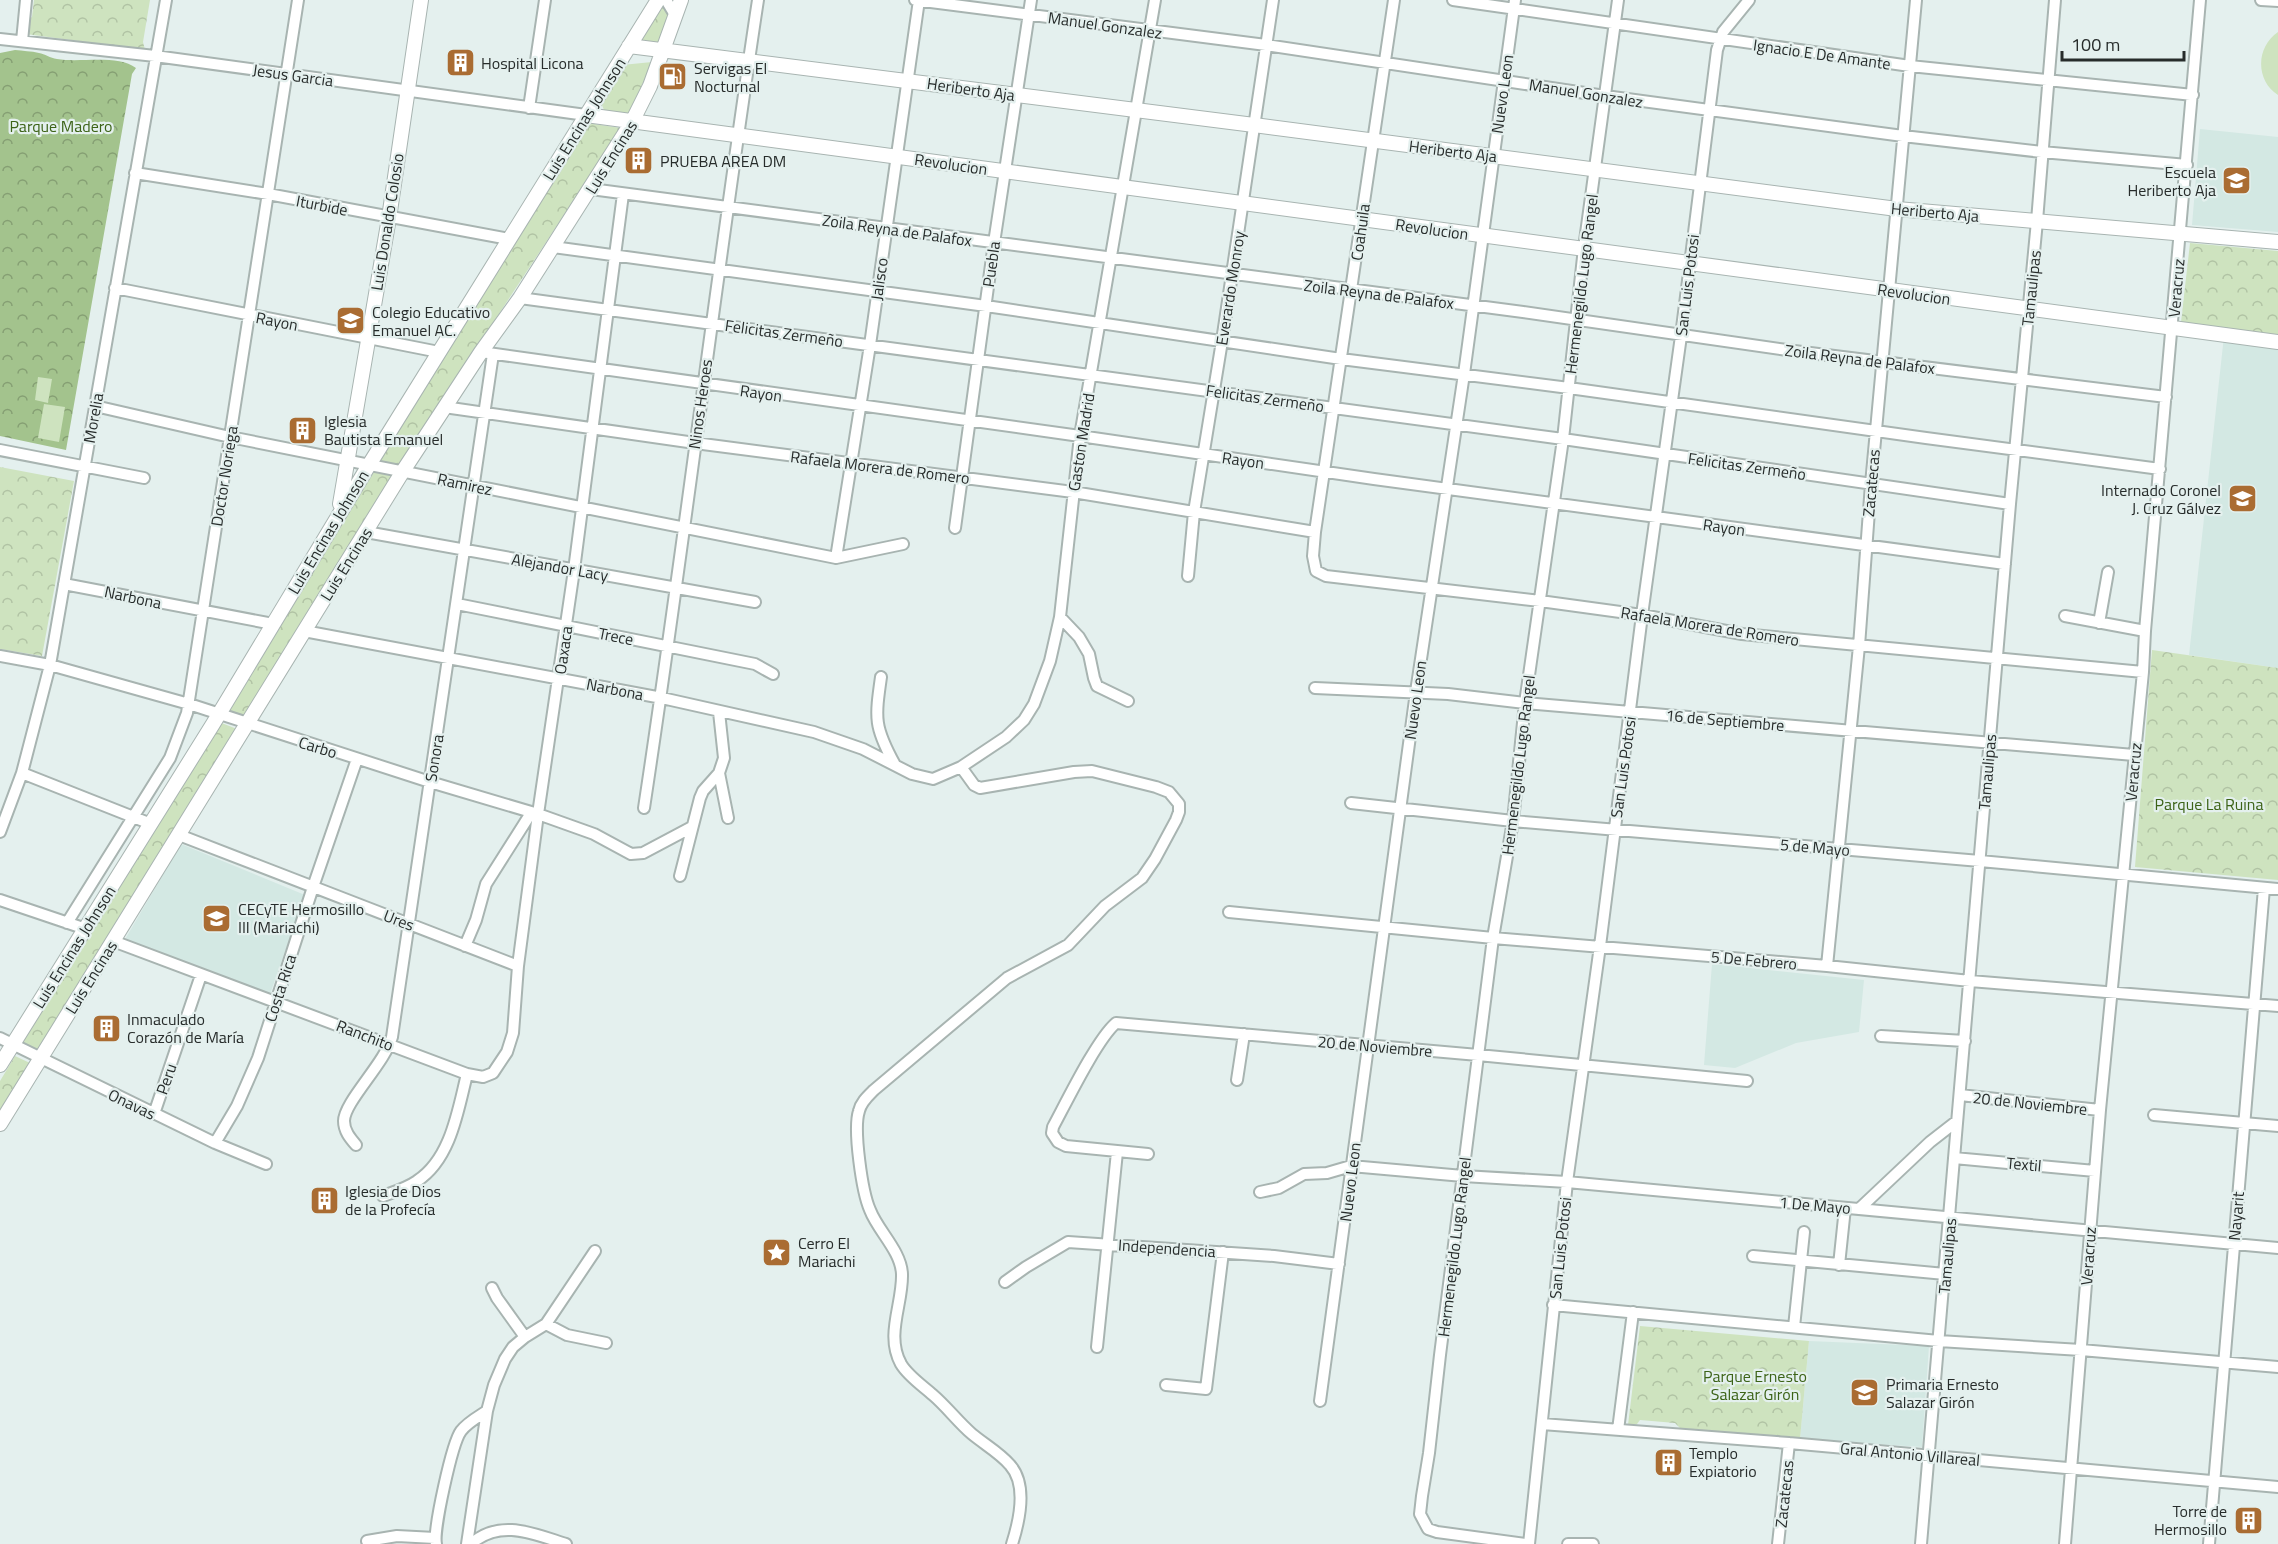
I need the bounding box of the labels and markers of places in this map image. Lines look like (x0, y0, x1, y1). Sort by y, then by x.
building icon: Hospital Licona (444, 47, 476, 79)
place label: Hospital Licona (481, 51, 584, 75)
place label: Servigas El Nocturnal (694, 56, 767, 98)
fuel station icon: Servigas El Nocturnal (657, 61, 689, 93)
building icon: PRUEBA AREA DM (623, 145, 655, 177)
place label: PRUEBA AREA DM (660, 149, 786, 173)
place label: Escuela Heriberto Aja (2127, 160, 2216, 202)
school or university icon: Escuela Heriberto Aja (2221, 165, 2253, 197)
place label: Colegio Educativo Emanuel AC. (372, 300, 490, 342)
school or university icon: Colegio Educativo Emanuel AC. (335, 305, 367, 337)
place label: Iglesia Bautista Emanuel (324, 409, 443, 451)
building icon: Iglesia Bautista Emanuel (287, 414, 319, 446)
place label: Internado Coronel J. Cruz Gálvez (2101, 478, 2221, 520)
school or university icon: Internado Coronel J. Cruz Gálvez (2226, 483, 2258, 515)
place label: CECyTE Hermosillo III (Mariachi) (238, 897, 364, 939)
school or university icon: CECyTE Hermosillo III (Mariachi) (201, 902, 233, 934)
place label: Inmaculado Corazón de María (127, 1007, 244, 1049)
building icon: Inmaculado Corazón de María (90, 1012, 122, 1044)
place label: Iglesia de Dios de la Profecía (345, 1179, 441, 1221)
building icon: Iglesia de Dios de la Profecía (308, 1184, 340, 1216)
place label: Cerro El Mariachi (798, 1231, 856, 1273)
place icon: Cerro El Mariachi (761, 1236, 793, 1268)
place label: Primaria Ernesto Salazar Girón (1886, 1372, 1999, 1414)
school or university icon: Primaria Ernesto Salazar Girón (1849, 1377, 1881, 1409)
place label: Templo Expiatorio (1689, 1441, 1757, 1483)
building icon: Templo Expiatorio (1652, 1446, 1684, 1478)
place label: Torre de Hermosillo (2154, 1499, 2227, 1541)
building icon: Torre de Hermosillo (2232, 1504, 2264, 1536)

